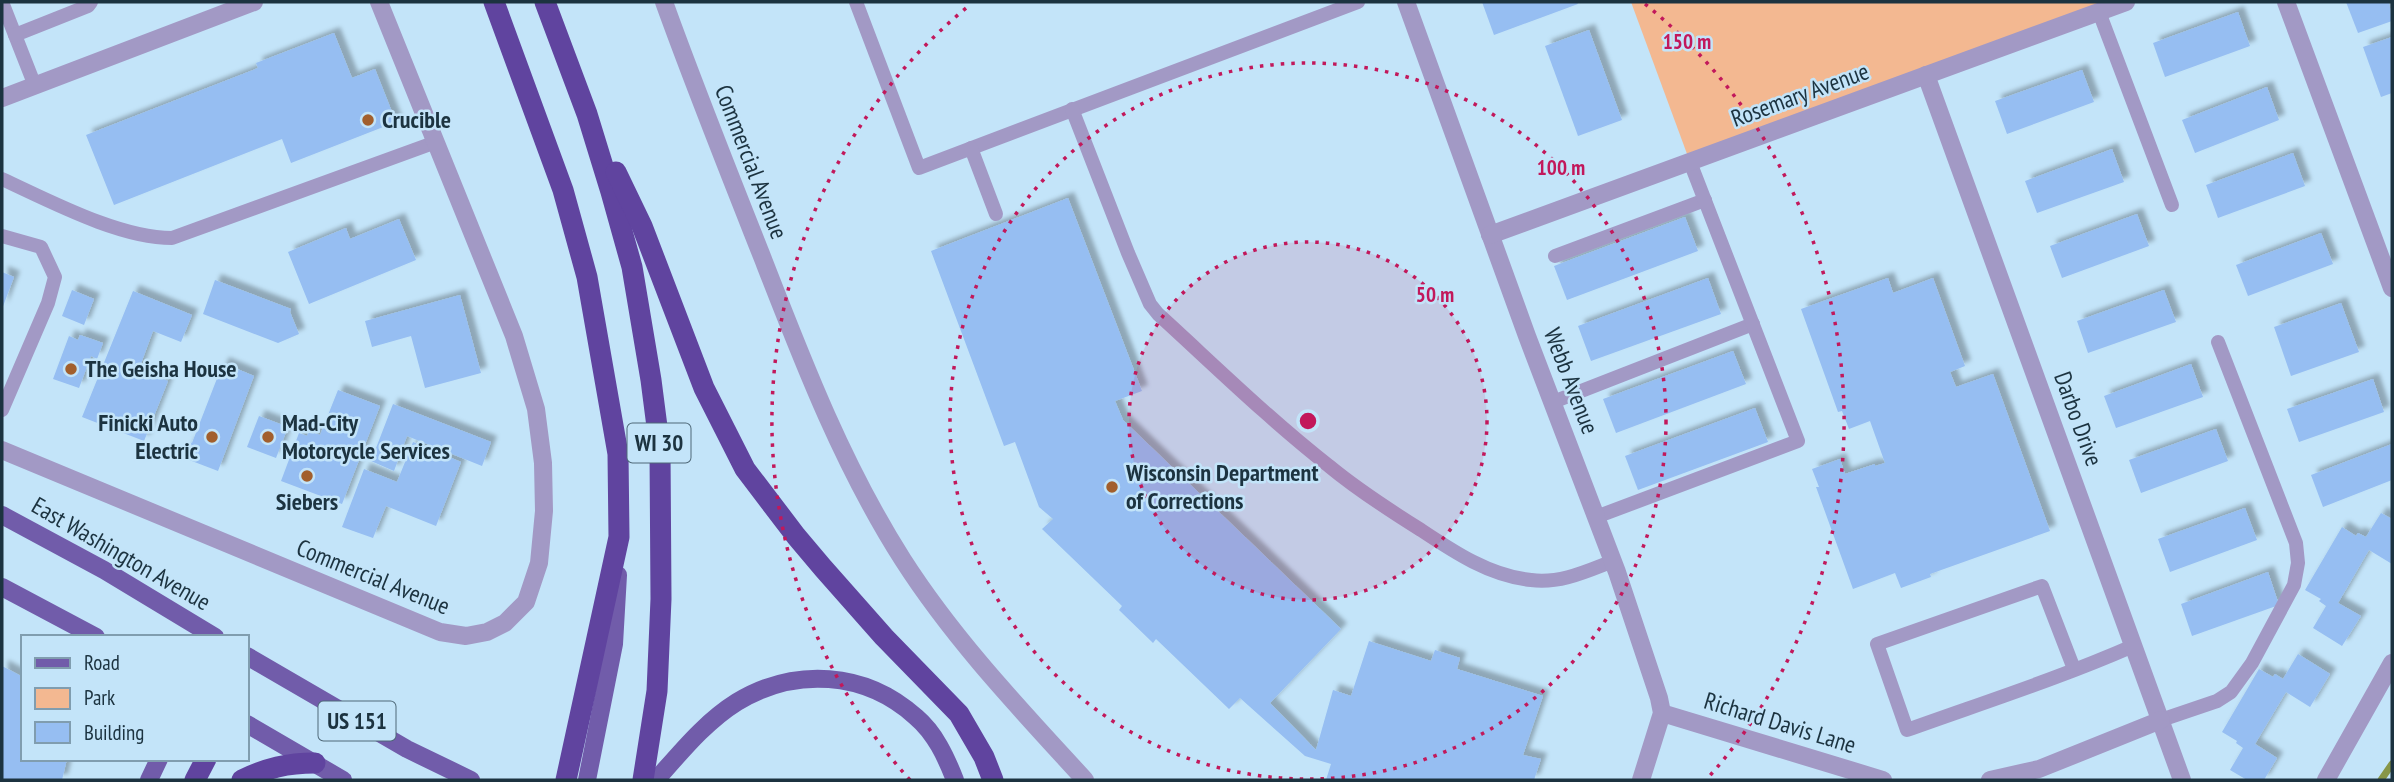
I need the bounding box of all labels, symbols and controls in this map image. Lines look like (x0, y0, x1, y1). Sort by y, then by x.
text: 150 m (1663, 28, 1711, 55)
street label: Rosemary Avenue (1727, 55, 1873, 134)
street label: Commercial Avenue (708, 80, 795, 243)
place label: Crucible (382, 104, 451, 135)
marker: Crucible (360, 112, 376, 128)
text: 100 m (1537, 154, 1585, 181)
text: 50 m (1416, 281, 1454, 308)
street label: Webb Avenue (1537, 323, 1606, 438)
place label: The Geisha House (85, 353, 237, 384)
marker: The Geisha House (63, 361, 79, 377)
street label: Darbo Drive (2047, 367, 2110, 470)
place label: Finicki Auto Electric (98, 407, 199, 466)
place label: Mad-City Motorcycle Services (282, 407, 450, 466)
centre of rings (1296, 409, 1320, 433)
road number: WI 30 (628, 424, 690, 462)
marker: Finicki Auto Electric (204, 429, 220, 445)
marker: Mad-City Motorcycle Services (260, 429, 276, 445)
place label: Wisconsin Department of Corrections (1125, 457, 1318, 516)
marker: Siebers (299, 468, 315, 484)
marker: Wisconsin Department of Corrections (1104, 479, 1120, 495)
place label: Siebers (276, 486, 338, 517)
street label: East Washington Avenue (26, 490, 216, 617)
street label: Commercial Avenue (292, 532, 454, 621)
legend (21, 635, 248, 761)
text: Road (84, 649, 120, 676)
text: Park (84, 684, 115, 711)
street label: Richard Davis Lane (1700, 685, 1860, 760)
road number: US 151 (318, 702, 396, 740)
text: Building (84, 719, 144, 746)

